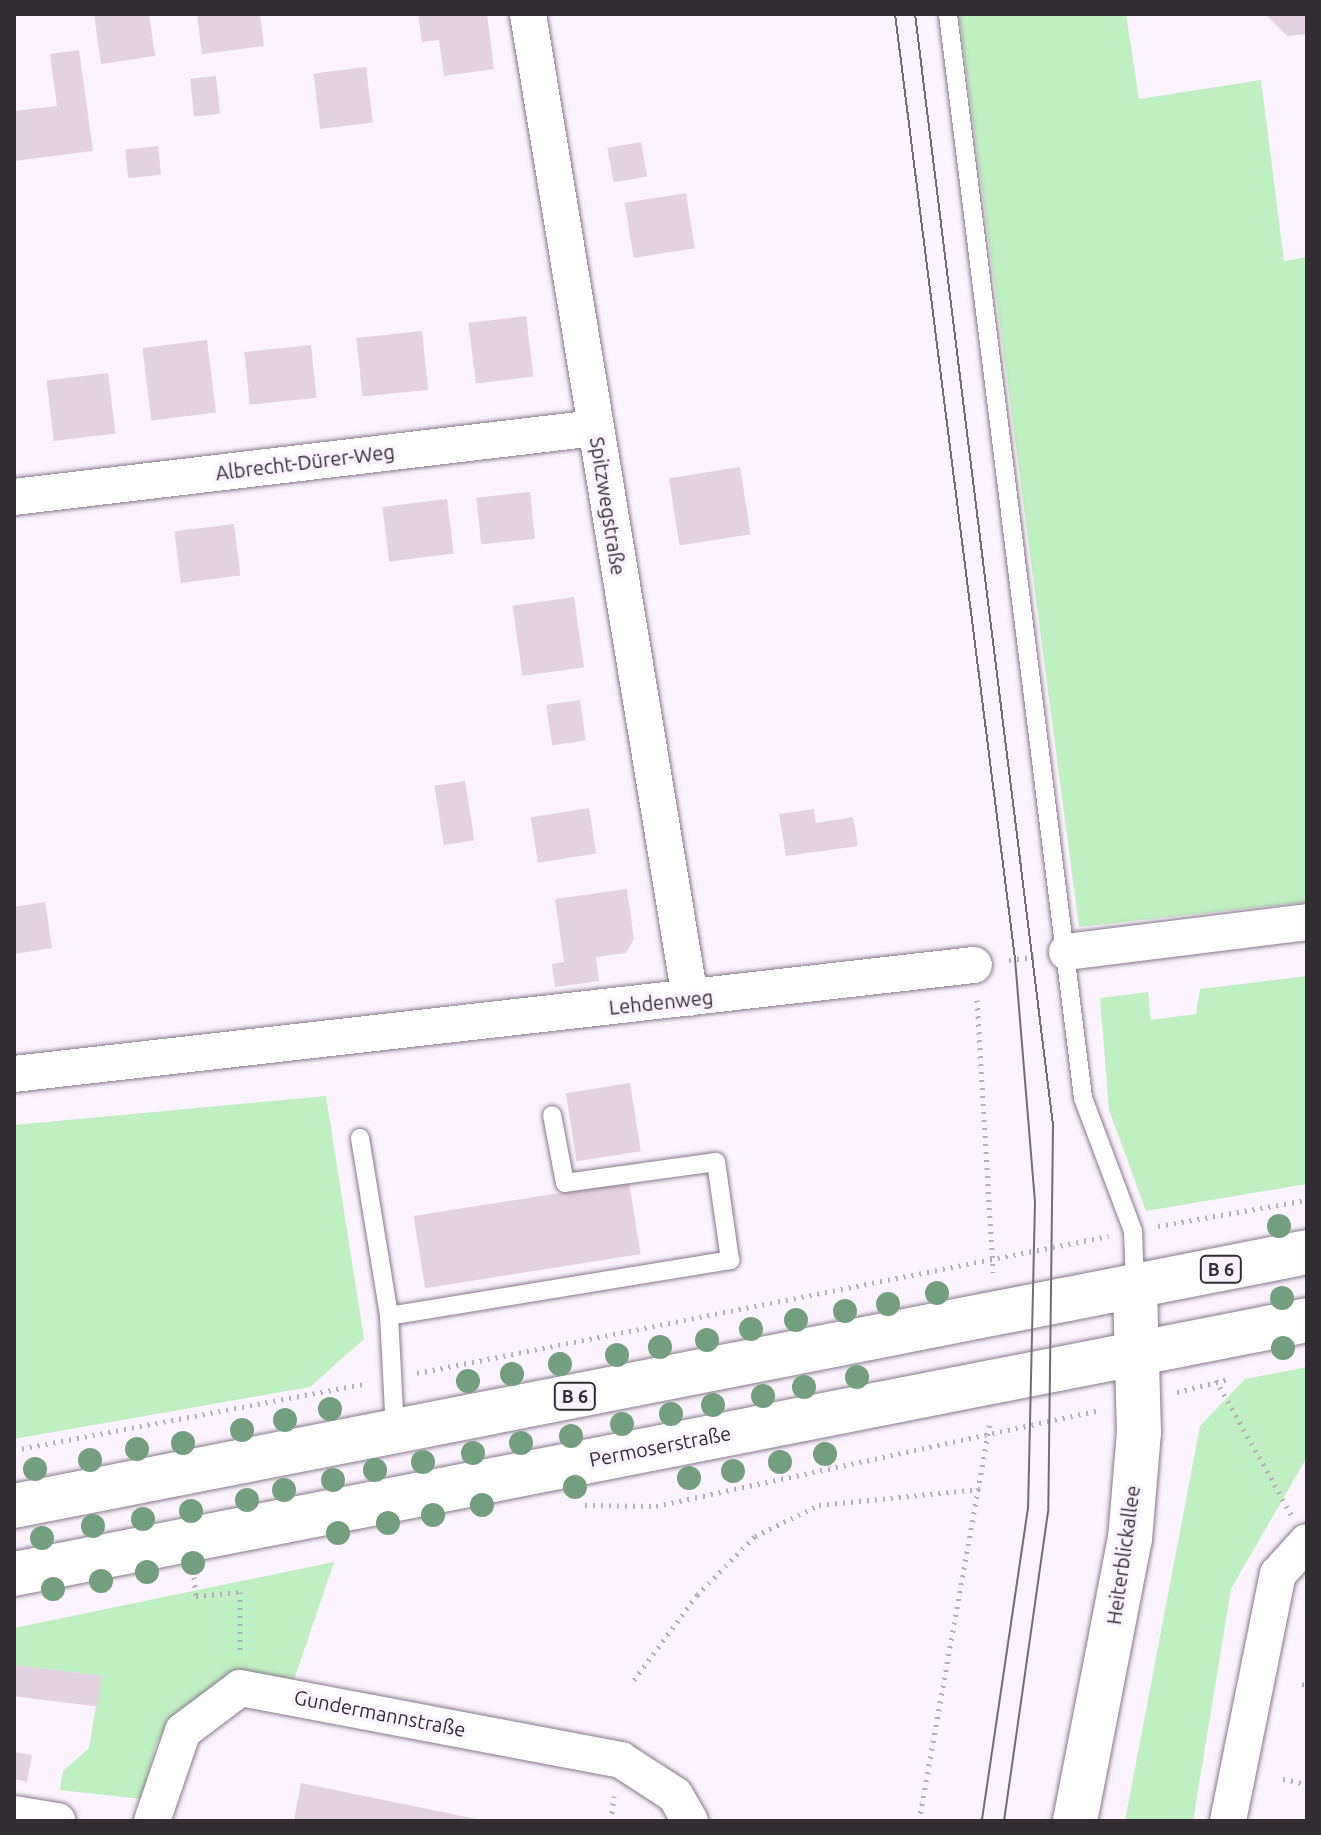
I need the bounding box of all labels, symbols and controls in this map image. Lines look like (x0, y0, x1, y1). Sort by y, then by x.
street label: Spitzwegstraße (585, 435, 631, 577)
street label: Albrecht-Dürer-Weg (214, 439, 396, 485)
street label: Lehdenweg (608, 985, 714, 1019)
road number: B 6 (1199, 1255, 1243, 1283)
road number: B 6 (553, 1382, 597, 1410)
street label: Permoserstraße (587, 1420, 733, 1472)
street label: Heiterblickallee (1101, 1484, 1145, 1626)
street label: Gundermannstraße (292, 1685, 468, 1741)

